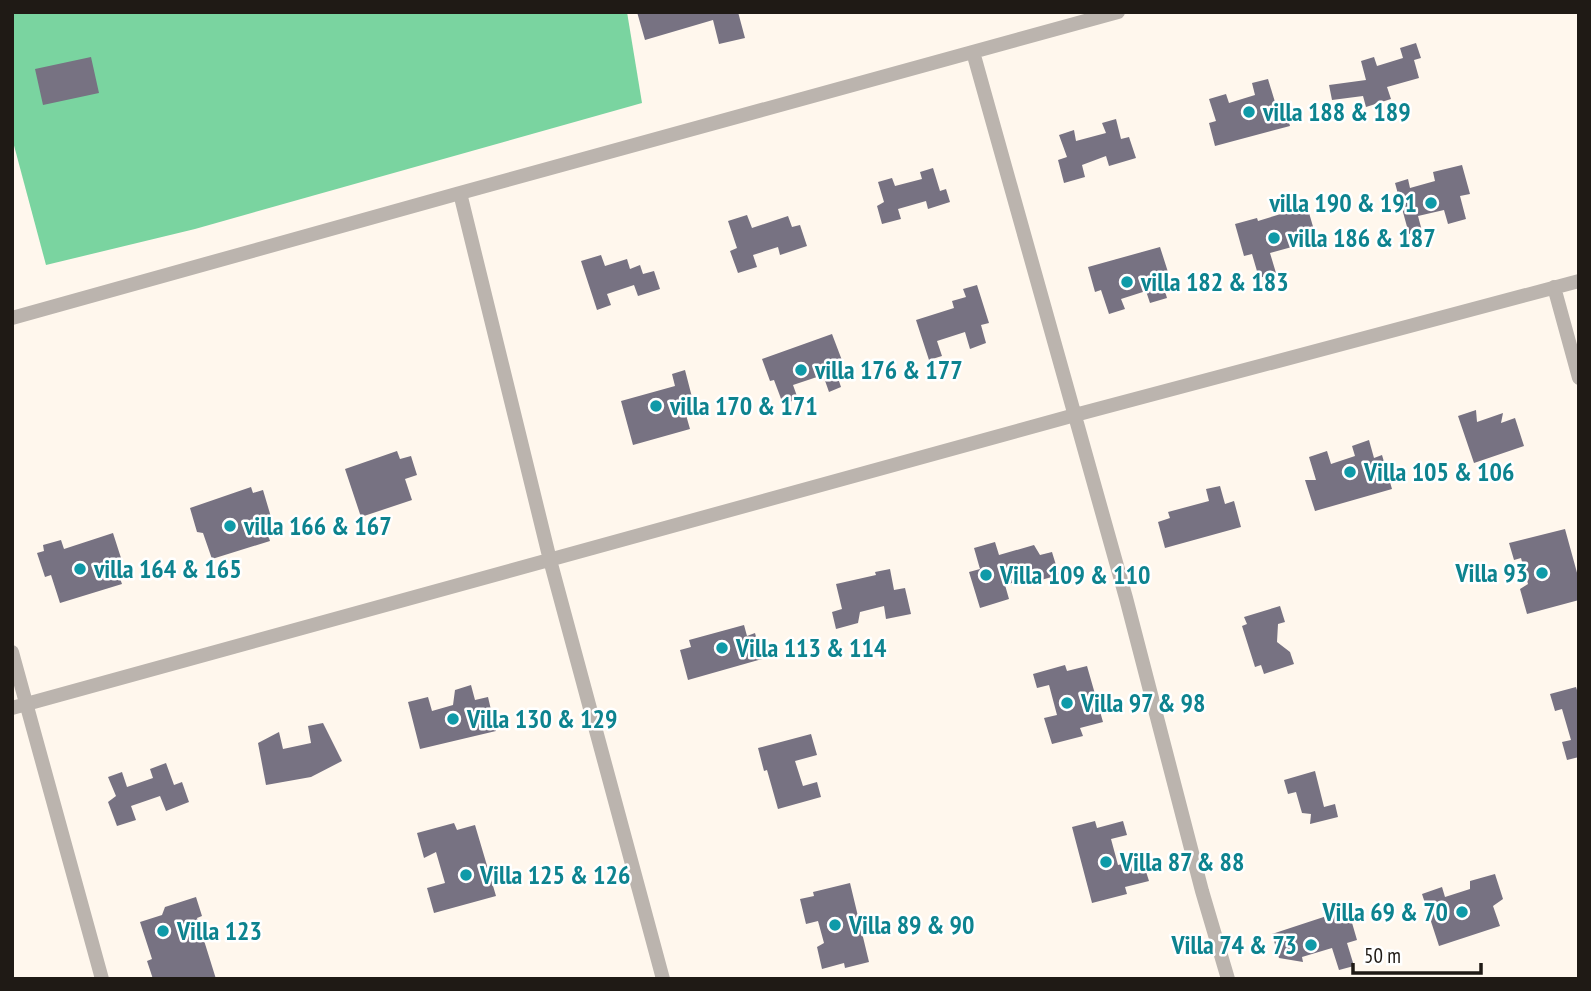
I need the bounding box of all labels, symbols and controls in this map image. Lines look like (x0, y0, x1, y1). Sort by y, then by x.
place label: villa 188 & 189 (1262, 95, 1411, 128)
marker: villa 188 & 189 (1241, 104, 1257, 120)
place label: villa 190 & 191 (1268, 186, 1417, 219)
marker: villa 190 & 191 (1423, 195, 1439, 211)
place label: villa 186 & 187 (1287, 221, 1436, 254)
marker: villa 186 & 187 (1266, 230, 1282, 246)
place label: villa 182 & 183 (1140, 265, 1289, 298)
marker: villa 182 & 183 (1119, 274, 1135, 290)
place label: villa 176 & 177 (814, 353, 963, 386)
marker: villa 176 & 177 (793, 362, 809, 378)
place label: villa 170 & 171 (669, 389, 818, 422)
marker: villa 170 & 171 (648, 398, 664, 414)
place label: Villa 105 & 106 (1363, 455, 1514, 488)
marker: Villa 105 & 106 (1342, 464, 1358, 480)
place label: villa 166 & 167 (243, 509, 392, 542)
marker: villa 166 & 167 (222, 518, 238, 534)
place label: villa 164 & 165 (93, 552, 242, 585)
place label: Villa 93 (1455, 556, 1528, 589)
place label: Villa 109 & 110 (999, 558, 1150, 591)
marker: villa 164 & 165 (72, 561, 88, 577)
marker: Villa 93 (1534, 565, 1550, 581)
marker: Villa 109 & 110 (978, 567, 994, 583)
place label: Villa 113 & 114 (735, 631, 887, 664)
marker: Villa 113 & 114 (714, 640, 730, 656)
place label: Villa 97 & 98 (1080, 686, 1205, 719)
marker: Villa 97 & 98 (1059, 695, 1075, 711)
place label: Villa 130 & 129 (466, 702, 617, 735)
marker: Villa 130 & 129 (445, 711, 461, 727)
place label: Villa 87 & 88 (1119, 845, 1244, 878)
marker: Villa 87 & 88 (1098, 854, 1114, 870)
place label: Villa 125 & 126 (479, 858, 630, 891)
marker: Villa 125 & 126 (458, 867, 474, 883)
place label: Villa 69 & 70 (1322, 895, 1448, 928)
marker: Villa 69 & 70 (1454, 904, 1470, 920)
place label: Villa 89 & 90 (848, 908, 974, 941)
place label: Villa 123 (176, 914, 262, 947)
marker: Villa 89 & 90 (827, 917, 843, 933)
marker: Villa 123 (155, 923, 171, 939)
place label: Villa 74 & 73 (1171, 928, 1297, 961)
scale bar (1353, 932, 1481, 976)
marker: Villa 74 & 73 (1303, 937, 1319, 953)
text: 50 m (1364, 942, 1401, 969)

